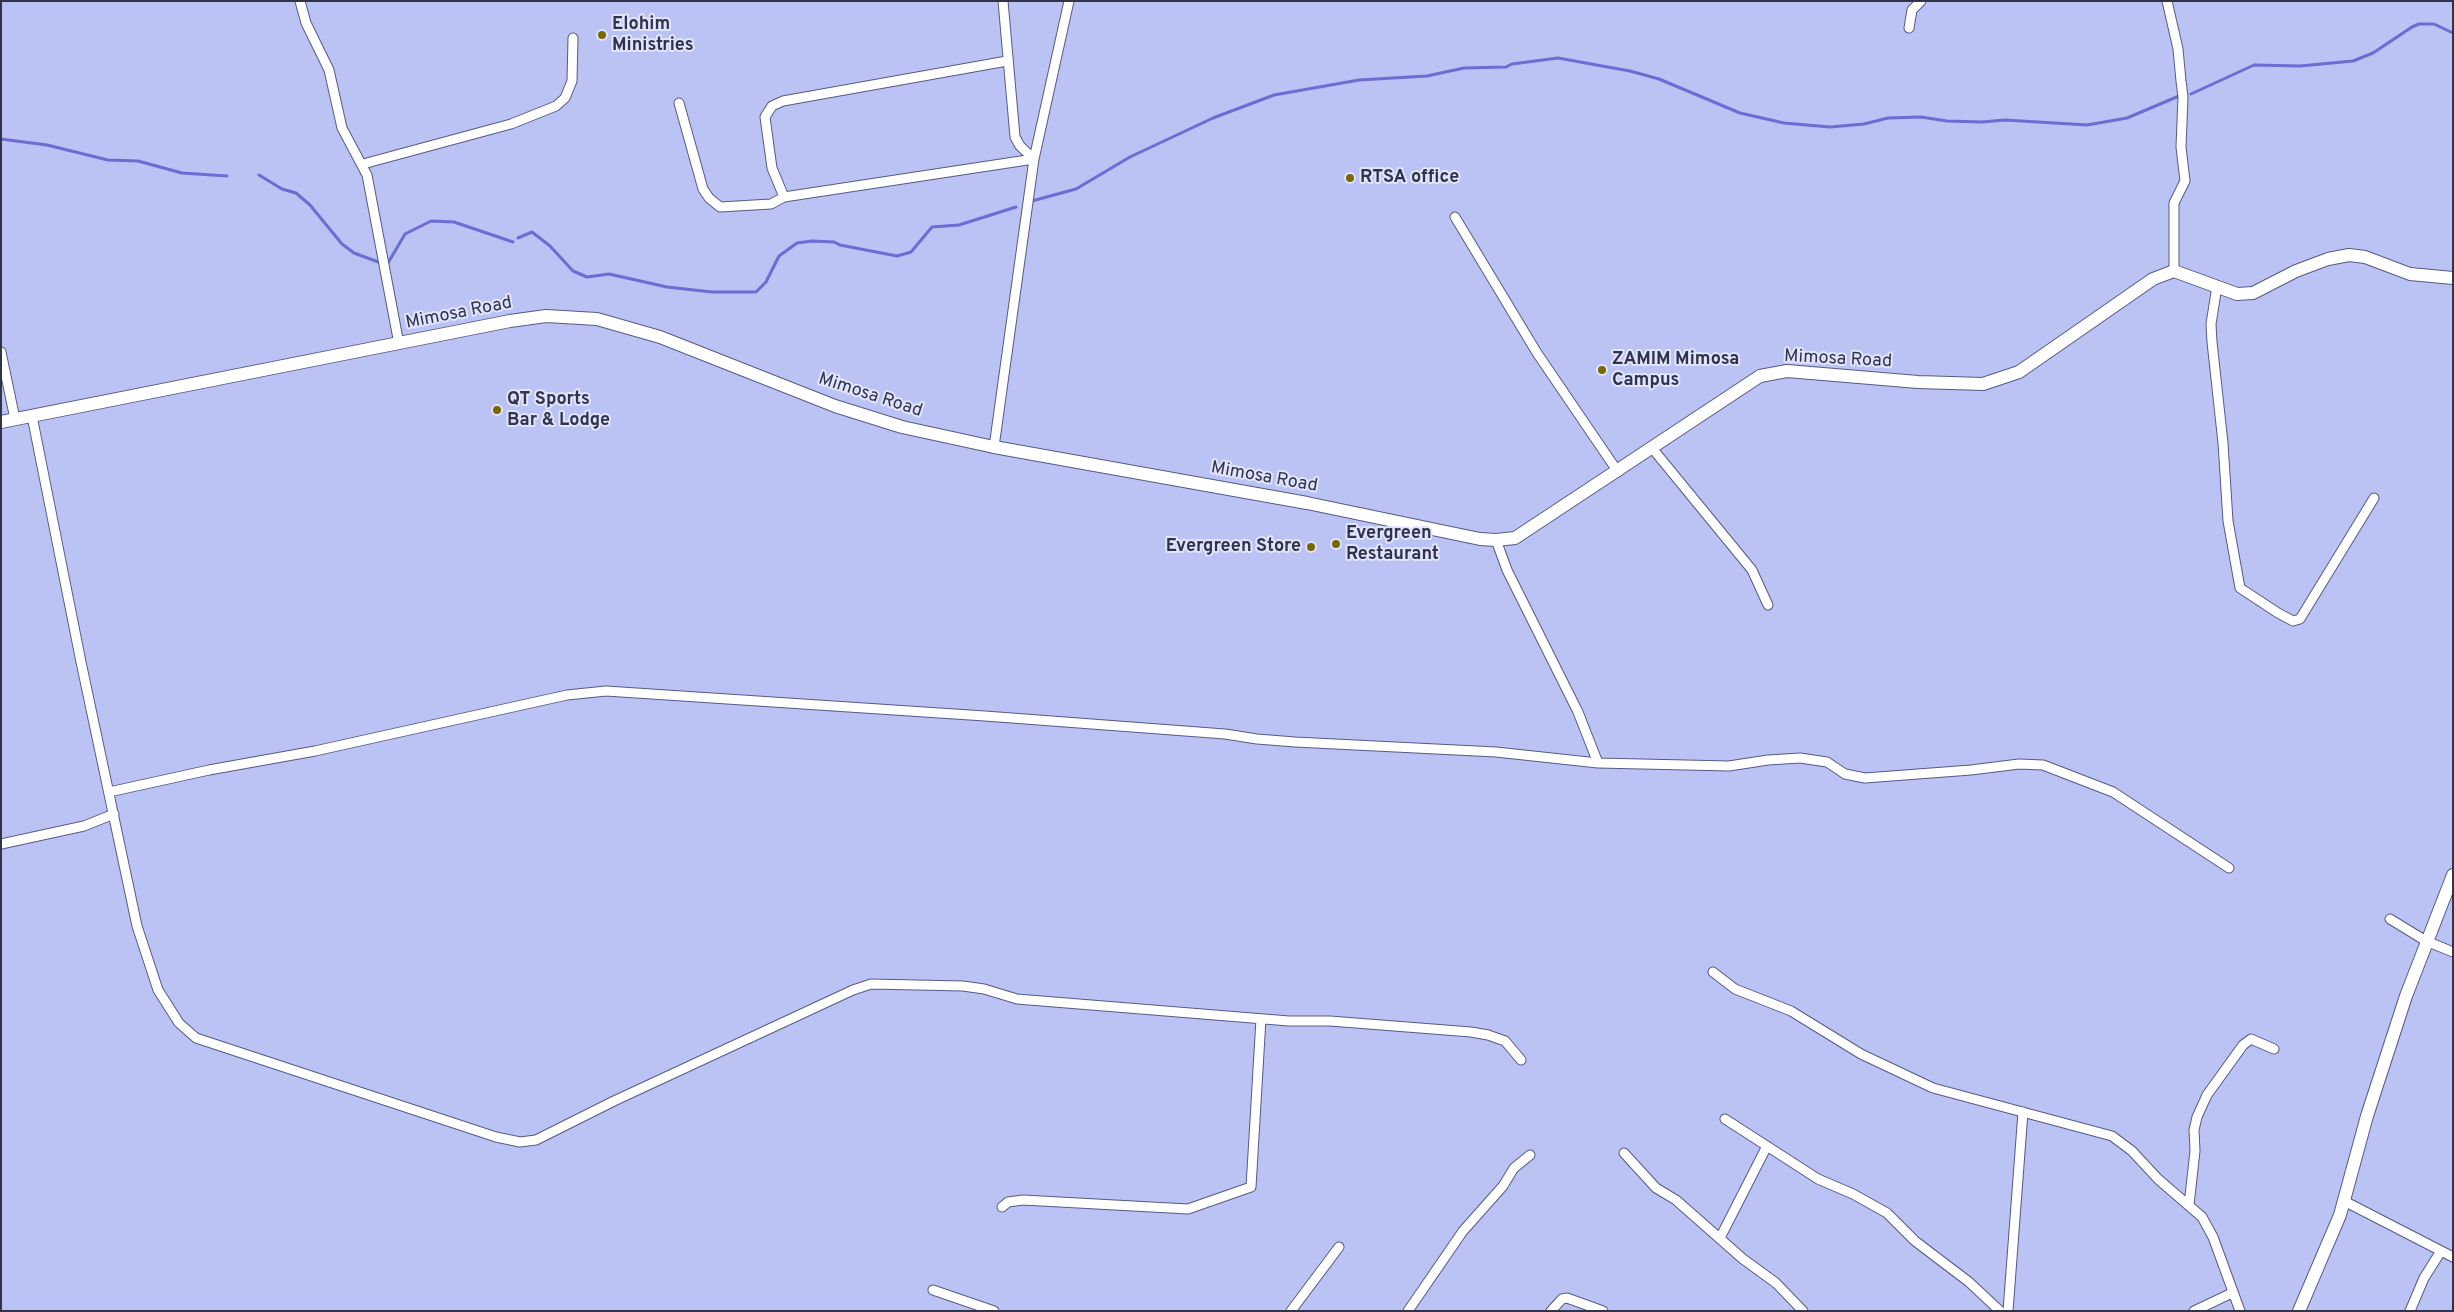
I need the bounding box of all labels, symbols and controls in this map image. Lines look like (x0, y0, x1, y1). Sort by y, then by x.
place label: Elohim Ministries (612, 14, 694, 56)
marker: Elohim Ministries (596, 29, 608, 41)
place label: RTSA office (1360, 167, 1459, 189)
marker: RTSA office (1344, 172, 1356, 184)
street label: Mimosa Road (404, 293, 514, 335)
street label: Mimosa Road (1783, 346, 1893, 374)
place label: ZAMIM Mimosa Campus (1612, 349, 1739, 392)
marker: ZAMIM Mimosa Campus (1596, 364, 1608, 376)
street label: Mimosa Road (815, 369, 925, 423)
place label: QT Sports Bar & Lodge (507, 389, 610, 432)
marker: QT Sports Bar & Lodge (491, 404, 503, 416)
street label: Mimosa Road (1209, 458, 1319, 498)
place label: Evergreen Restaurant (1346, 523, 1439, 566)
place label: Evergreen Store (1166, 536, 1301, 558)
marker: Evergreen Restaurant (1330, 538, 1342, 550)
marker: Evergreen Store (1305, 541, 1317, 553)

